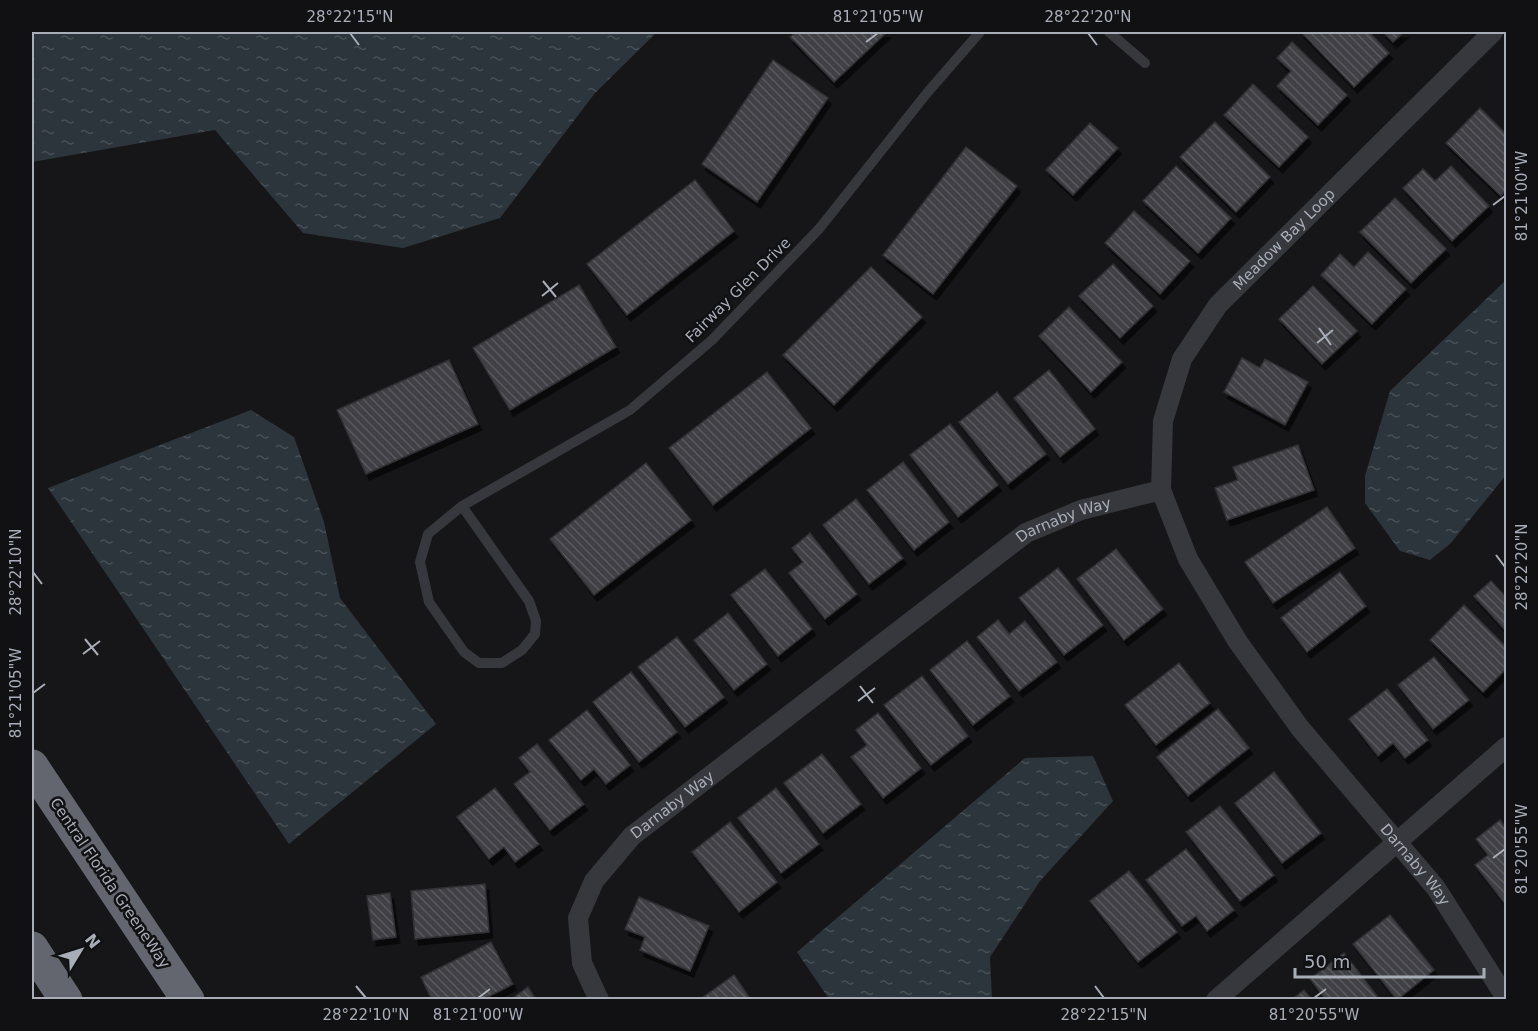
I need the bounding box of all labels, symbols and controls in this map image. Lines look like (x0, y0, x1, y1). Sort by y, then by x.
text: 28°22'15"N (306, 8, 394, 26)
text: 81°21'05"W (833, 8, 923, 26)
text: 28°22'20"N (1044, 8, 1132, 26)
text: 81°21'00"W (1513, 151, 1531, 241)
street label: Meadow Bay Loop (1229, 185, 1339, 294)
street label: Fairway Glen Drive (682, 234, 794, 346)
street label: Darnaby Way (1012, 494, 1113, 546)
text: 28°22'20"N (1513, 523, 1531, 611)
text: 28°22'10"N (7, 528, 25, 616)
text: 81°21'05"W (7, 648, 25, 738)
street label: Darnaby Way (627, 767, 718, 843)
street label: Central Florida GreeneWay (46, 794, 174, 972)
text: 81°20'55"W (1513, 804, 1531, 894)
street label: Darnaby Way (1376, 820, 1454, 909)
north arrow (51, 920, 111, 980)
text: N (81, 930, 104, 952)
scale bar (1295, 941, 1484, 979)
text: 50 m (1304, 951, 1350, 972)
text: 28°22'10"N (322, 1006, 410, 1024)
text: 81°21'00"W (433, 1006, 523, 1024)
text: 28°22'15"N (1060, 1006, 1148, 1024)
text: 81°20'55"W (1269, 1006, 1359, 1024)

